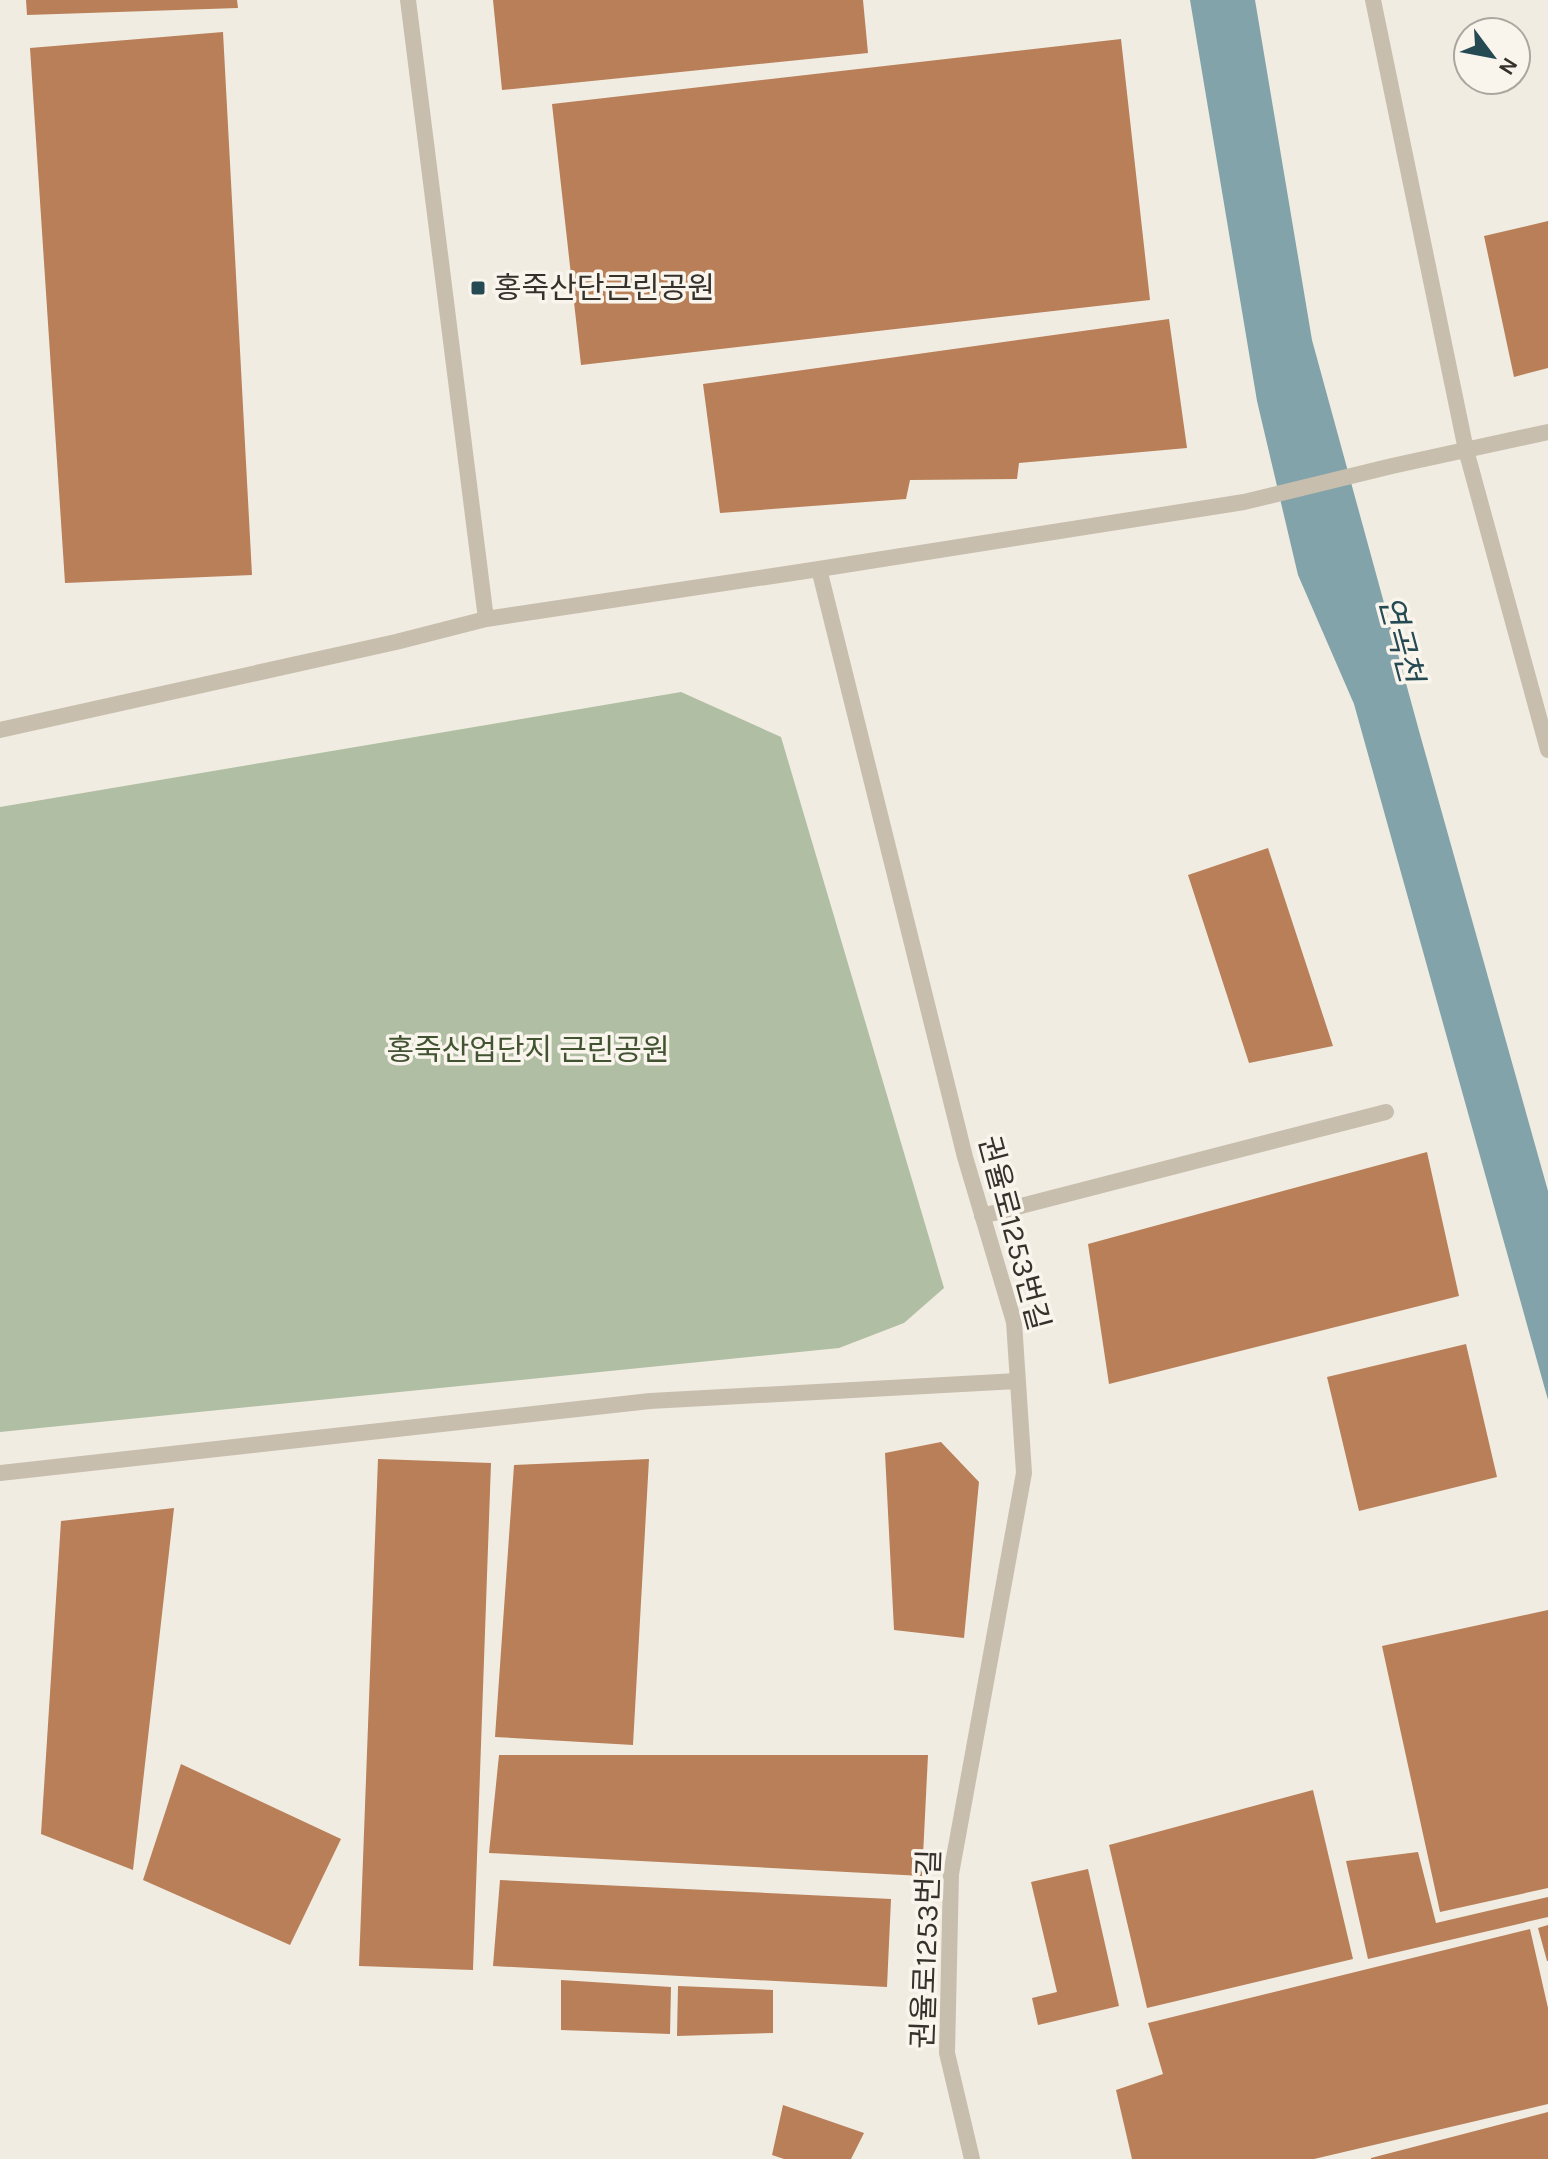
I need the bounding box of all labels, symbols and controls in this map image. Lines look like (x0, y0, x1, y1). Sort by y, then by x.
north arrow (1452, 16, 1532, 96)
text: N (1493, 52, 1523, 80)
place label: 홍죽산단근린공원 (494, 270, 715, 306)
marker: 홍죽산단근린공원 (469, 279, 487, 297)
water label: 연곡천 (1371, 592, 1431, 690)
park label: 홍죽산업단지 근린공원 (386, 1032, 670, 1068)
street label: 권율로1253번길 (971, 1132, 1057, 1334)
street label: 권율로1253번길 (905, 1848, 947, 2050)

